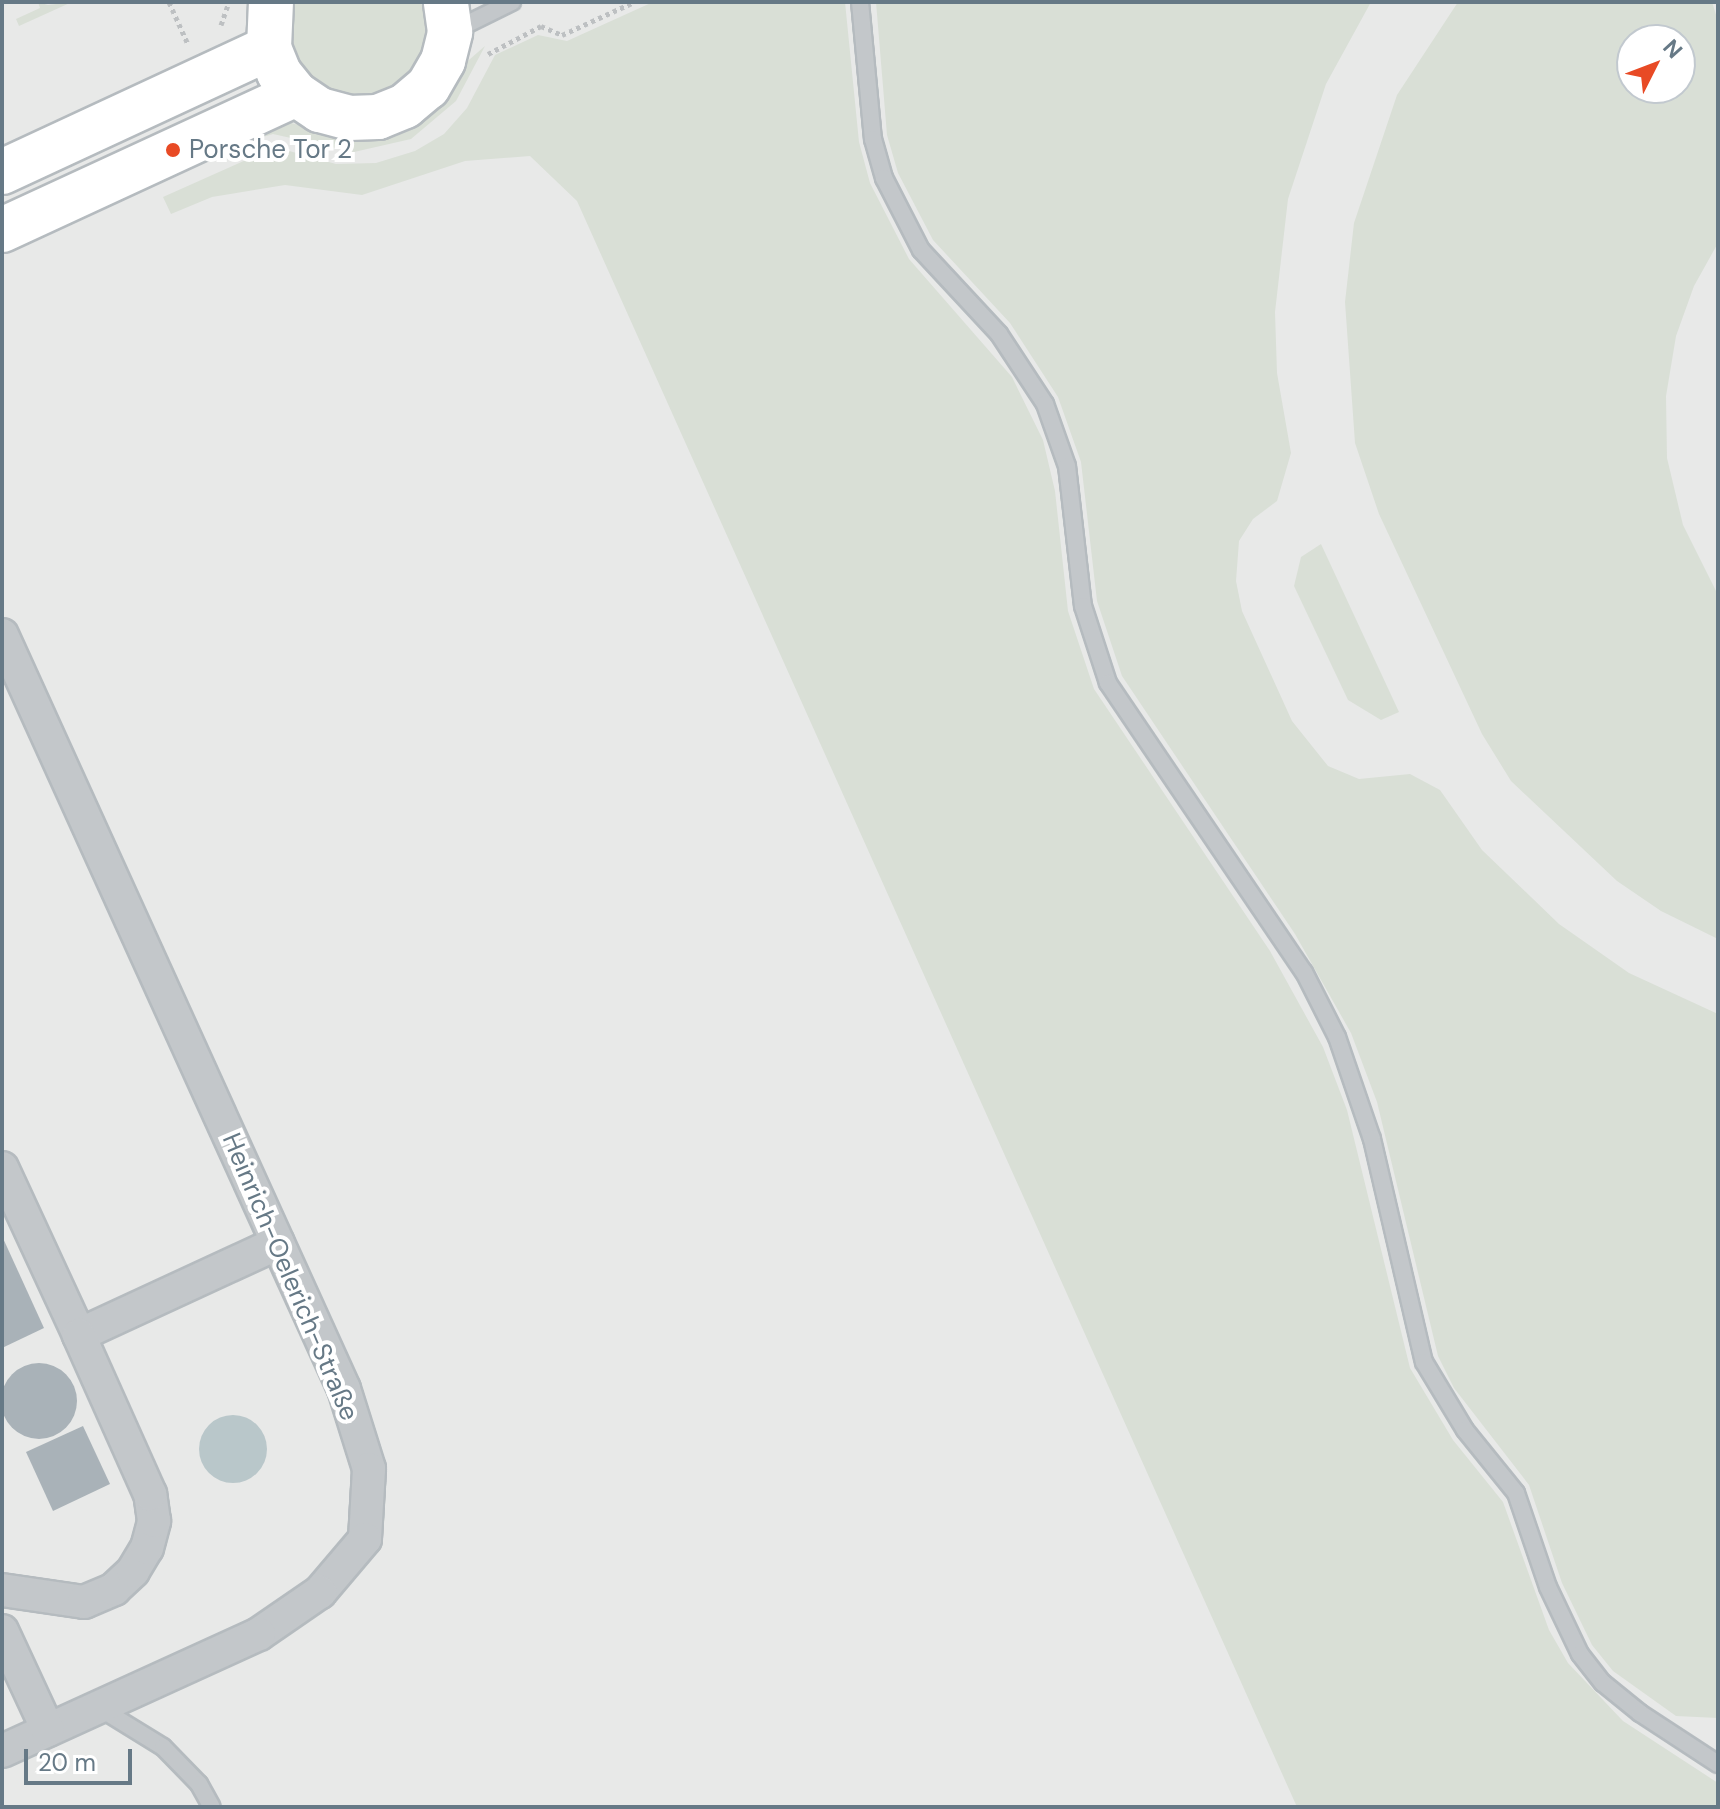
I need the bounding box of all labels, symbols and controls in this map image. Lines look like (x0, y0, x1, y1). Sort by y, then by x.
north arrow (1616, 24, 1696, 104)
text: N (1657, 33, 1689, 65)
place label: Porsche Tor 2 (189, 134, 352, 166)
marker: Porsche Tor 2 (164, 141, 182, 159)
street label: Heinrich-Oelerich-Straße (215, 1129, 365, 1425)
scale bar (28, 1733, 136, 1783)
text: 20 m (38, 1747, 96, 1778)

